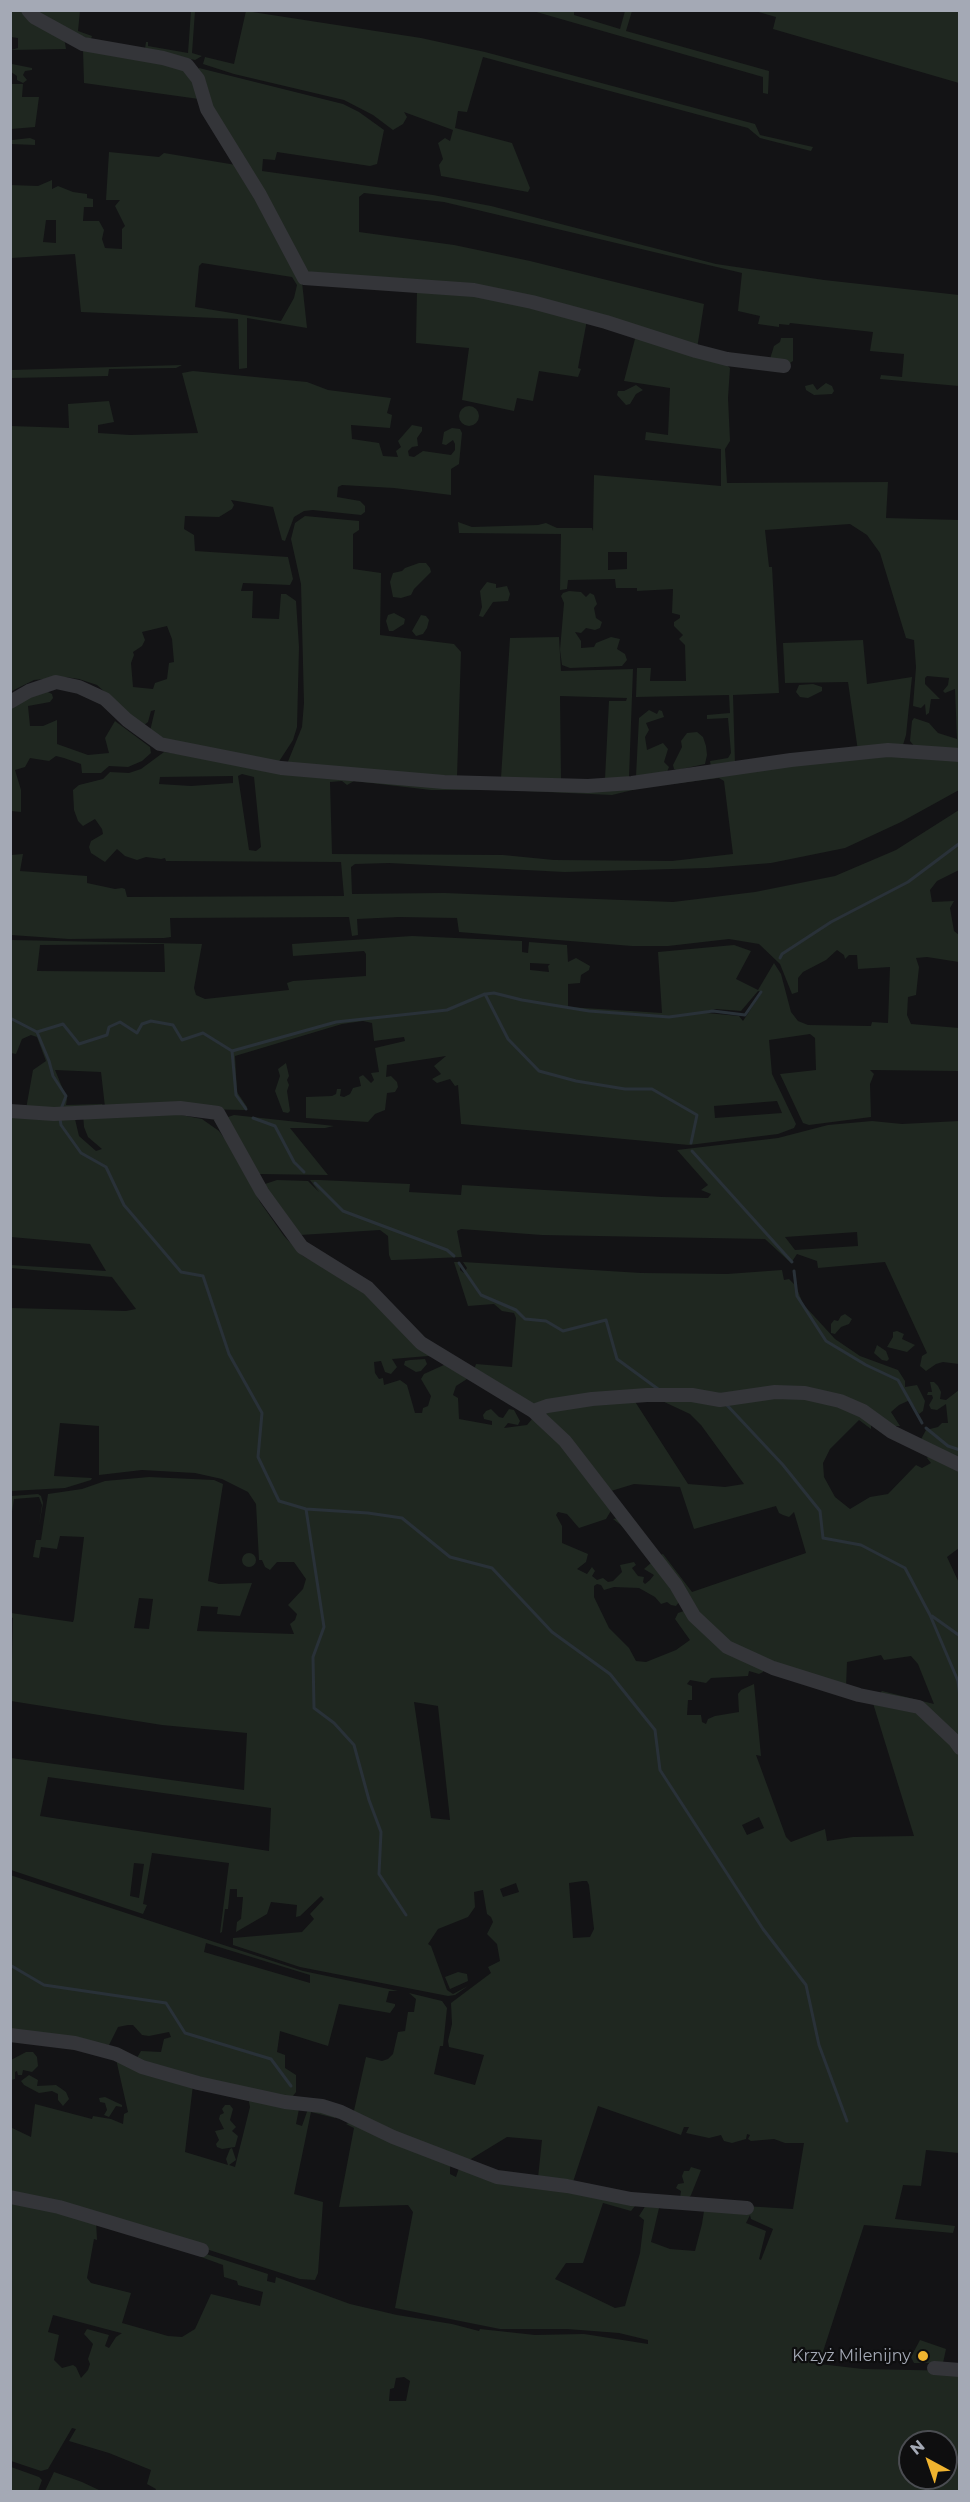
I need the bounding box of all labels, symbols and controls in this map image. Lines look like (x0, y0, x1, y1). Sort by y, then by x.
place label: Krzyż Milenijny (792, 2346, 911, 2366)
marker: Krzyż Milenijny (916, 2349, 930, 2363)
north arrow (898, 2430, 958, 2490)
text: N (906, 2436, 928, 2459)

